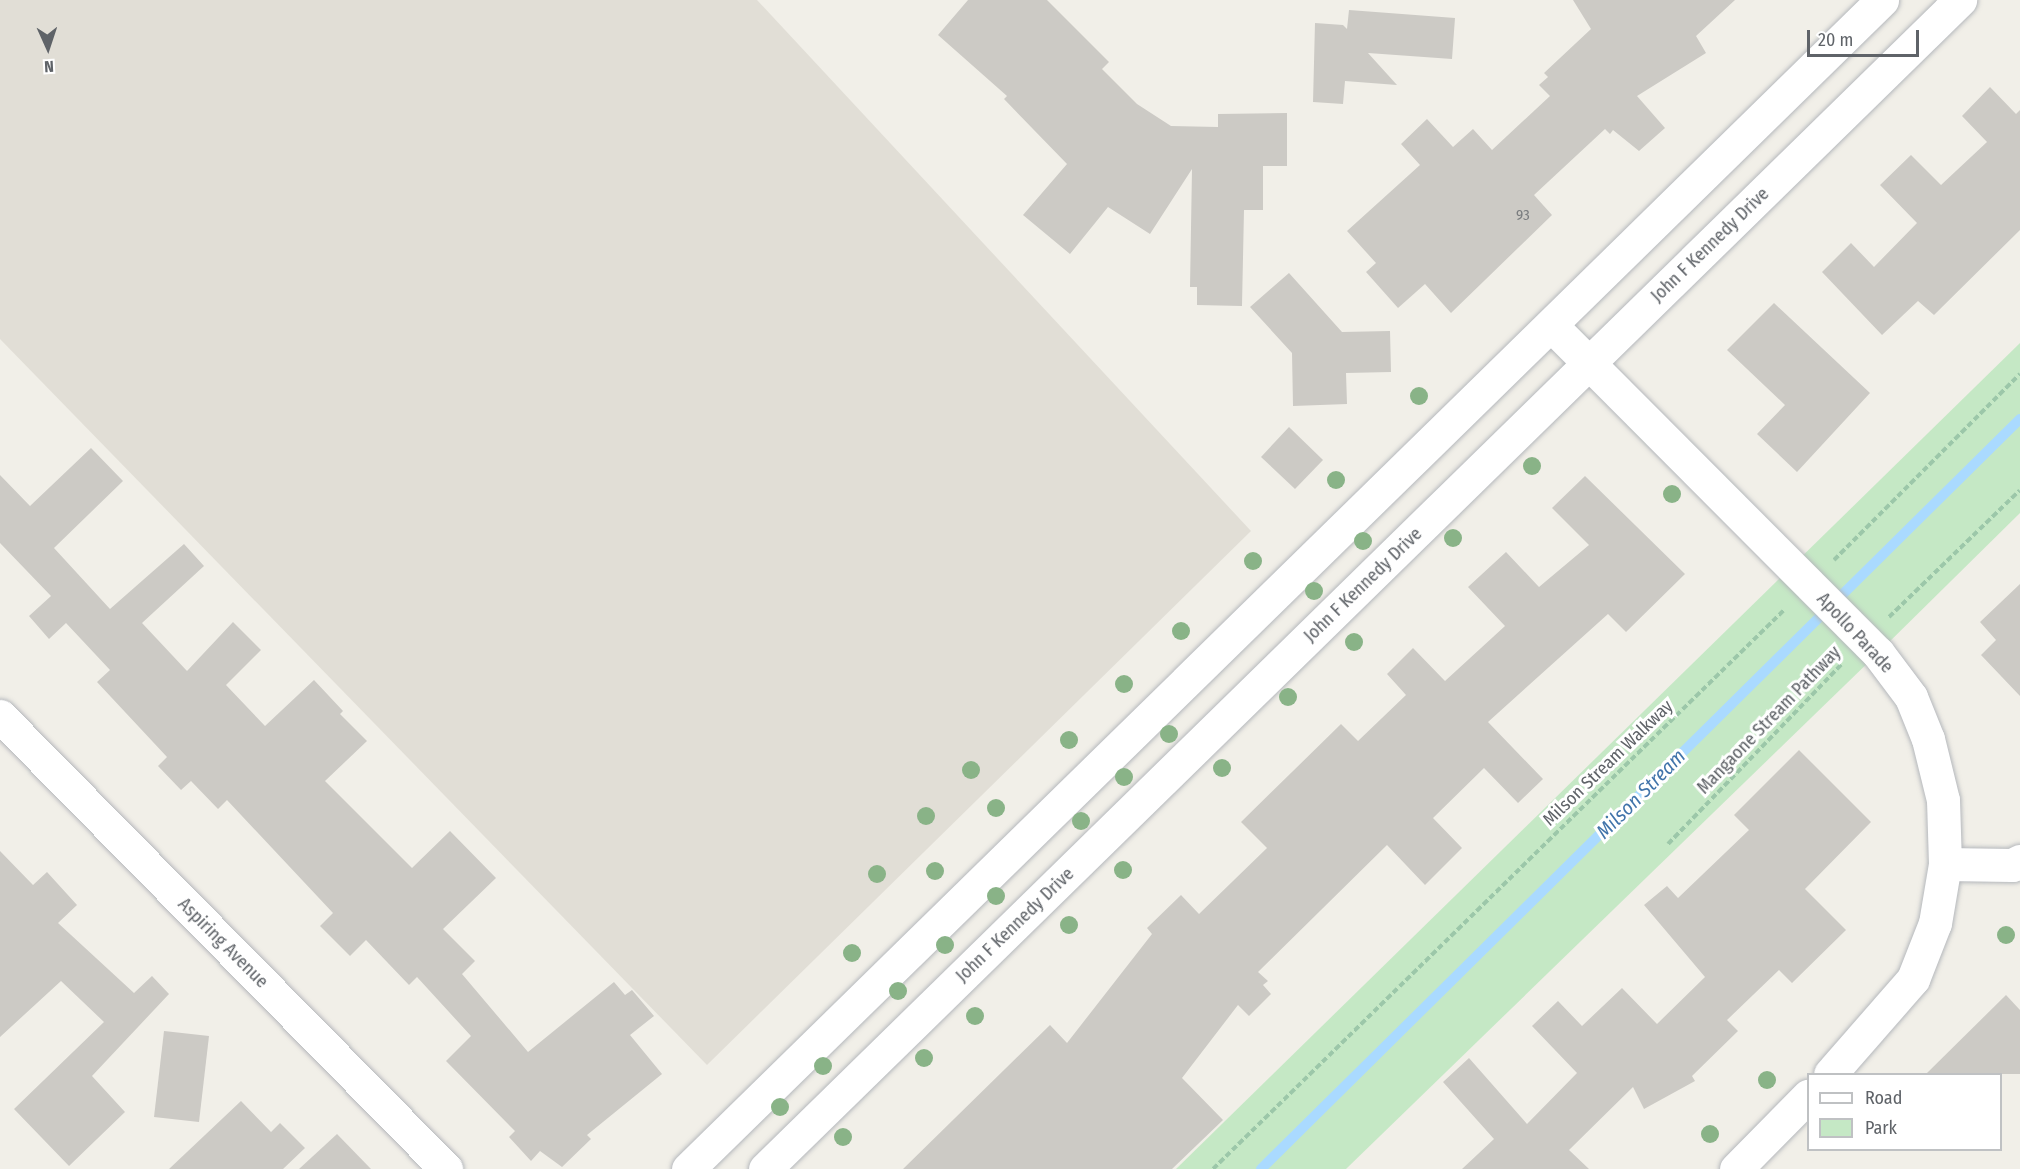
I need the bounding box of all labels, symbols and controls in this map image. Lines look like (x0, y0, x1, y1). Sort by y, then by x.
north arrow (18, 18, 78, 78)
scale bar (1810, 18, 1922, 56)
text: 20 m (1818, 29, 1853, 51)
text: N (44, 57, 54, 76)
street label: John F Kennedy Drive (1646, 183, 1774, 307)
house number: 93 (1516, 207, 1530, 225)
street label: John F Kennedy Drive (1299, 523, 1427, 647)
street label: Apollo Parade (1812, 588, 1898, 678)
street label: Mangaone Stream Pathway (1693, 642, 1845, 798)
street label: Milson Stream Walkway (1539, 695, 1677, 831)
water label: Milson Stream (1591, 744, 1691, 844)
street label: John F Kennedy Drive (951, 863, 1079, 987)
street label: Aspiring Avenue (174, 894, 272, 992)
legend (1807, 1073, 2002, 1151)
text: Road (1865, 1087, 1902, 1109)
text: Park (1865, 1117, 1897, 1139)

